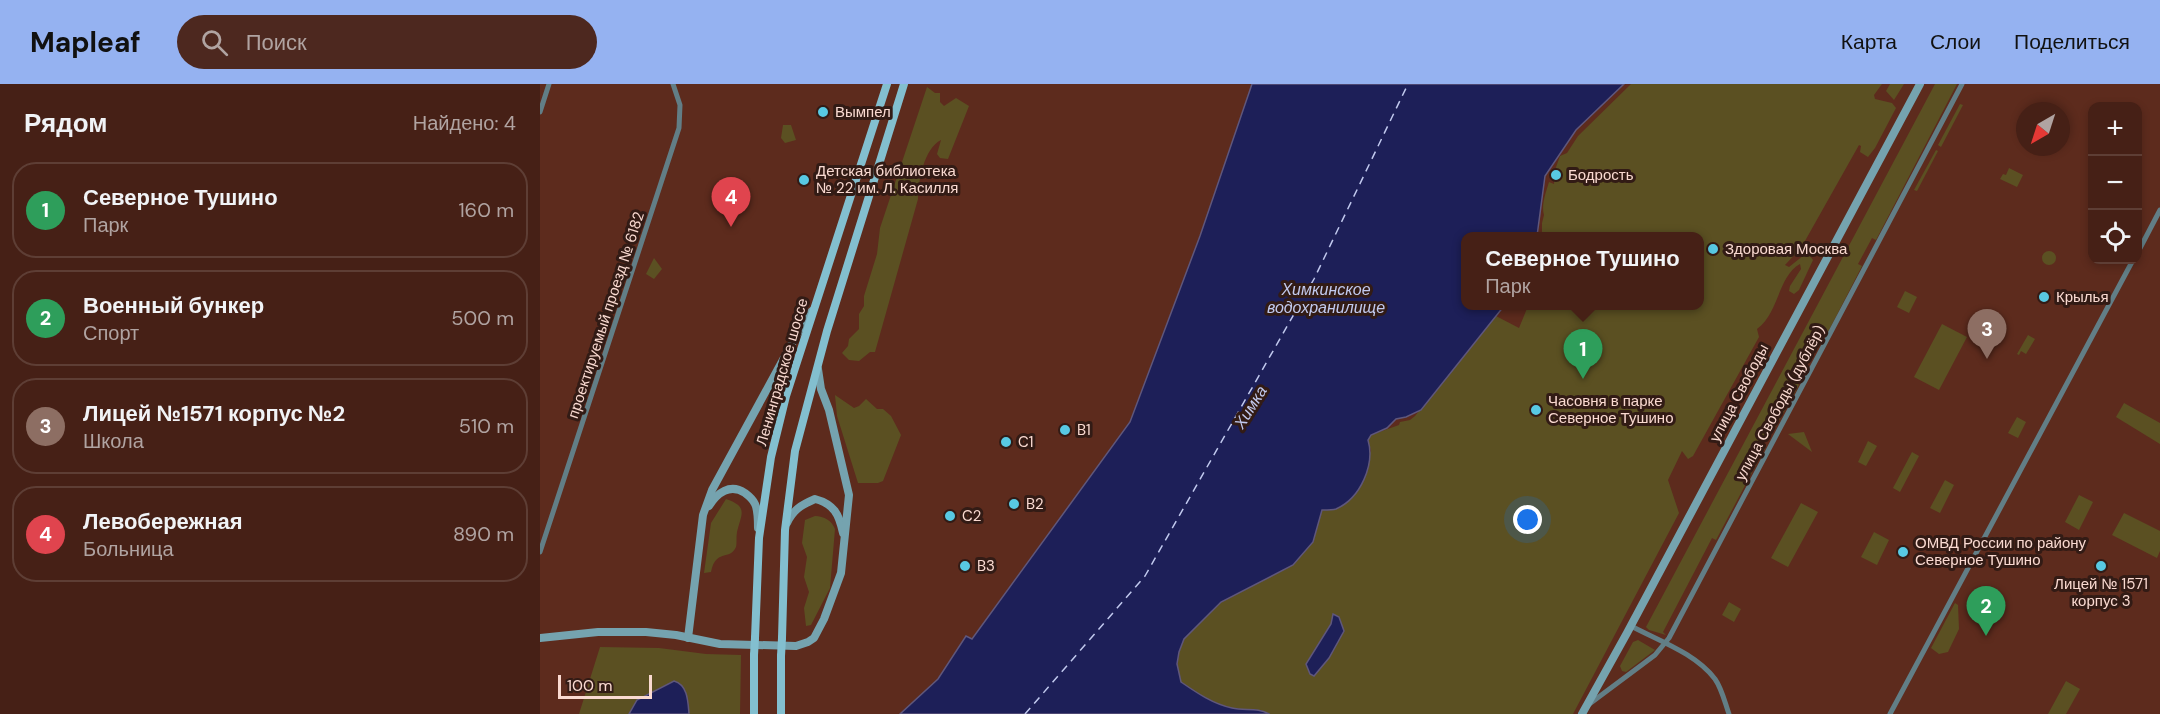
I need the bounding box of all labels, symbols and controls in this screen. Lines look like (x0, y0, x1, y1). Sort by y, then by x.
search box (177, 15, 597, 69)
text: Mapleaf (30, 24, 141, 61)
icon: search (198, 26, 231, 59)
text: Поиск (246, 28, 307, 57)
text: Карта (1841, 28, 1897, 56)
text: Слои (1930, 28, 1981, 56)
text: Поделиться (2014, 28, 2130, 56)
place label: Вымпел (835, 102, 891, 122)
north arrow (2016, 102, 2070, 156)
map controls (2088, 102, 2142, 264)
button: + (2088, 102, 2142, 156)
marker: Вымпел (816, 105, 830, 119)
text: Рядом (24, 106, 107, 140)
text: Найдено: 4 (413, 110, 516, 136)
button: − (2088, 156, 2142, 210)
place label: Детская библиотека № 22 им. Л. Касилля (816, 161, 958, 198)
place label: Бодрость (1568, 165, 1634, 185)
marker: Бодрость (1549, 168, 1563, 182)
marker: Детская библиотека № 22 им. Л. Касилля (797, 173, 811, 187)
pin: 4 (712, 178, 750, 227)
text: Северное Тушино (83, 183, 278, 212)
text: 1 (42, 197, 49, 223)
text: 160 m (458, 197, 514, 223)
street label: проектируемый проезд № 6182 (563, 209, 649, 421)
button: locate (2088, 210, 2142, 264)
text: Парк (83, 212, 128, 238)
popup (1461, 232, 1704, 310)
place label: Здоровая Москва (1725, 239, 1848, 259)
marker: Здоровая Москва (1706, 242, 1720, 256)
text: Северное Тушино (1485, 244, 1680, 273)
text: Парк (1485, 273, 1531, 299)
water label: Химкинское водохранилище (1267, 279, 1385, 318)
place label: Крылья (2056, 287, 2109, 307)
marker: Крылья (2037, 290, 2051, 304)
text: Военный бункер (83, 291, 264, 320)
street label: Ленинградское шоссе (751, 296, 813, 448)
text: 2 (40, 305, 51, 331)
text: 500 m (451, 305, 514, 331)
pin: 3 (1968, 310, 2006, 359)
text: Спорт (83, 320, 139, 346)
street label: улица Свободы (дублёр) (1730, 322, 1830, 484)
pin: 1 (1564, 330, 1602, 379)
street label: улица Свободы (1705, 340, 1773, 446)
water label: Химка (1229, 382, 1272, 434)
place label: Часовня в парке Северное Тушино (1548, 391, 1673, 428)
text: Лицей №1571 корпус №2 (83, 399, 345, 428)
marker: Часовня в парке Северное Тушино (1529, 403, 1543, 417)
text: 3 (39, 413, 52, 439)
text: 510 m (459, 413, 514, 439)
place label: B1 (1077, 420, 1091, 440)
marker: B1 (1058, 423, 1072, 437)
text: Школа (83, 428, 144, 454)
place label: C1 (1018, 432, 1033, 452)
marker: C1 (999, 435, 1013, 449)
place label: B2 (1026, 494, 1044, 514)
marker: B2 (1007, 497, 1021, 511)
your location (1513, 505, 1542, 534)
place label: C2 (962, 506, 981, 526)
text: Левобережная (83, 507, 243, 536)
marker: C2 (943, 509, 957, 523)
text: 4 (39, 521, 52, 547)
text: 890 m (453, 521, 514, 547)
place label: ОМВД России по району Северное Тушино (1915, 533, 2087, 570)
text: Больница (83, 536, 174, 562)
marker: ОМВД России по району Северное Тушино (1896, 545, 1910, 559)
place label: B3 (977, 556, 995, 576)
marker: B3 (958, 559, 972, 573)
marker: Лицей № 1571 корпус 3 (2094, 559, 2108, 573)
place label: Лицей № 1571 корпус 3 (2054, 574, 2148, 611)
pin: 2 (1966, 586, 2006, 636)
scale bar (558, 672, 652, 700)
text: 100 m (567, 675, 612, 696)

